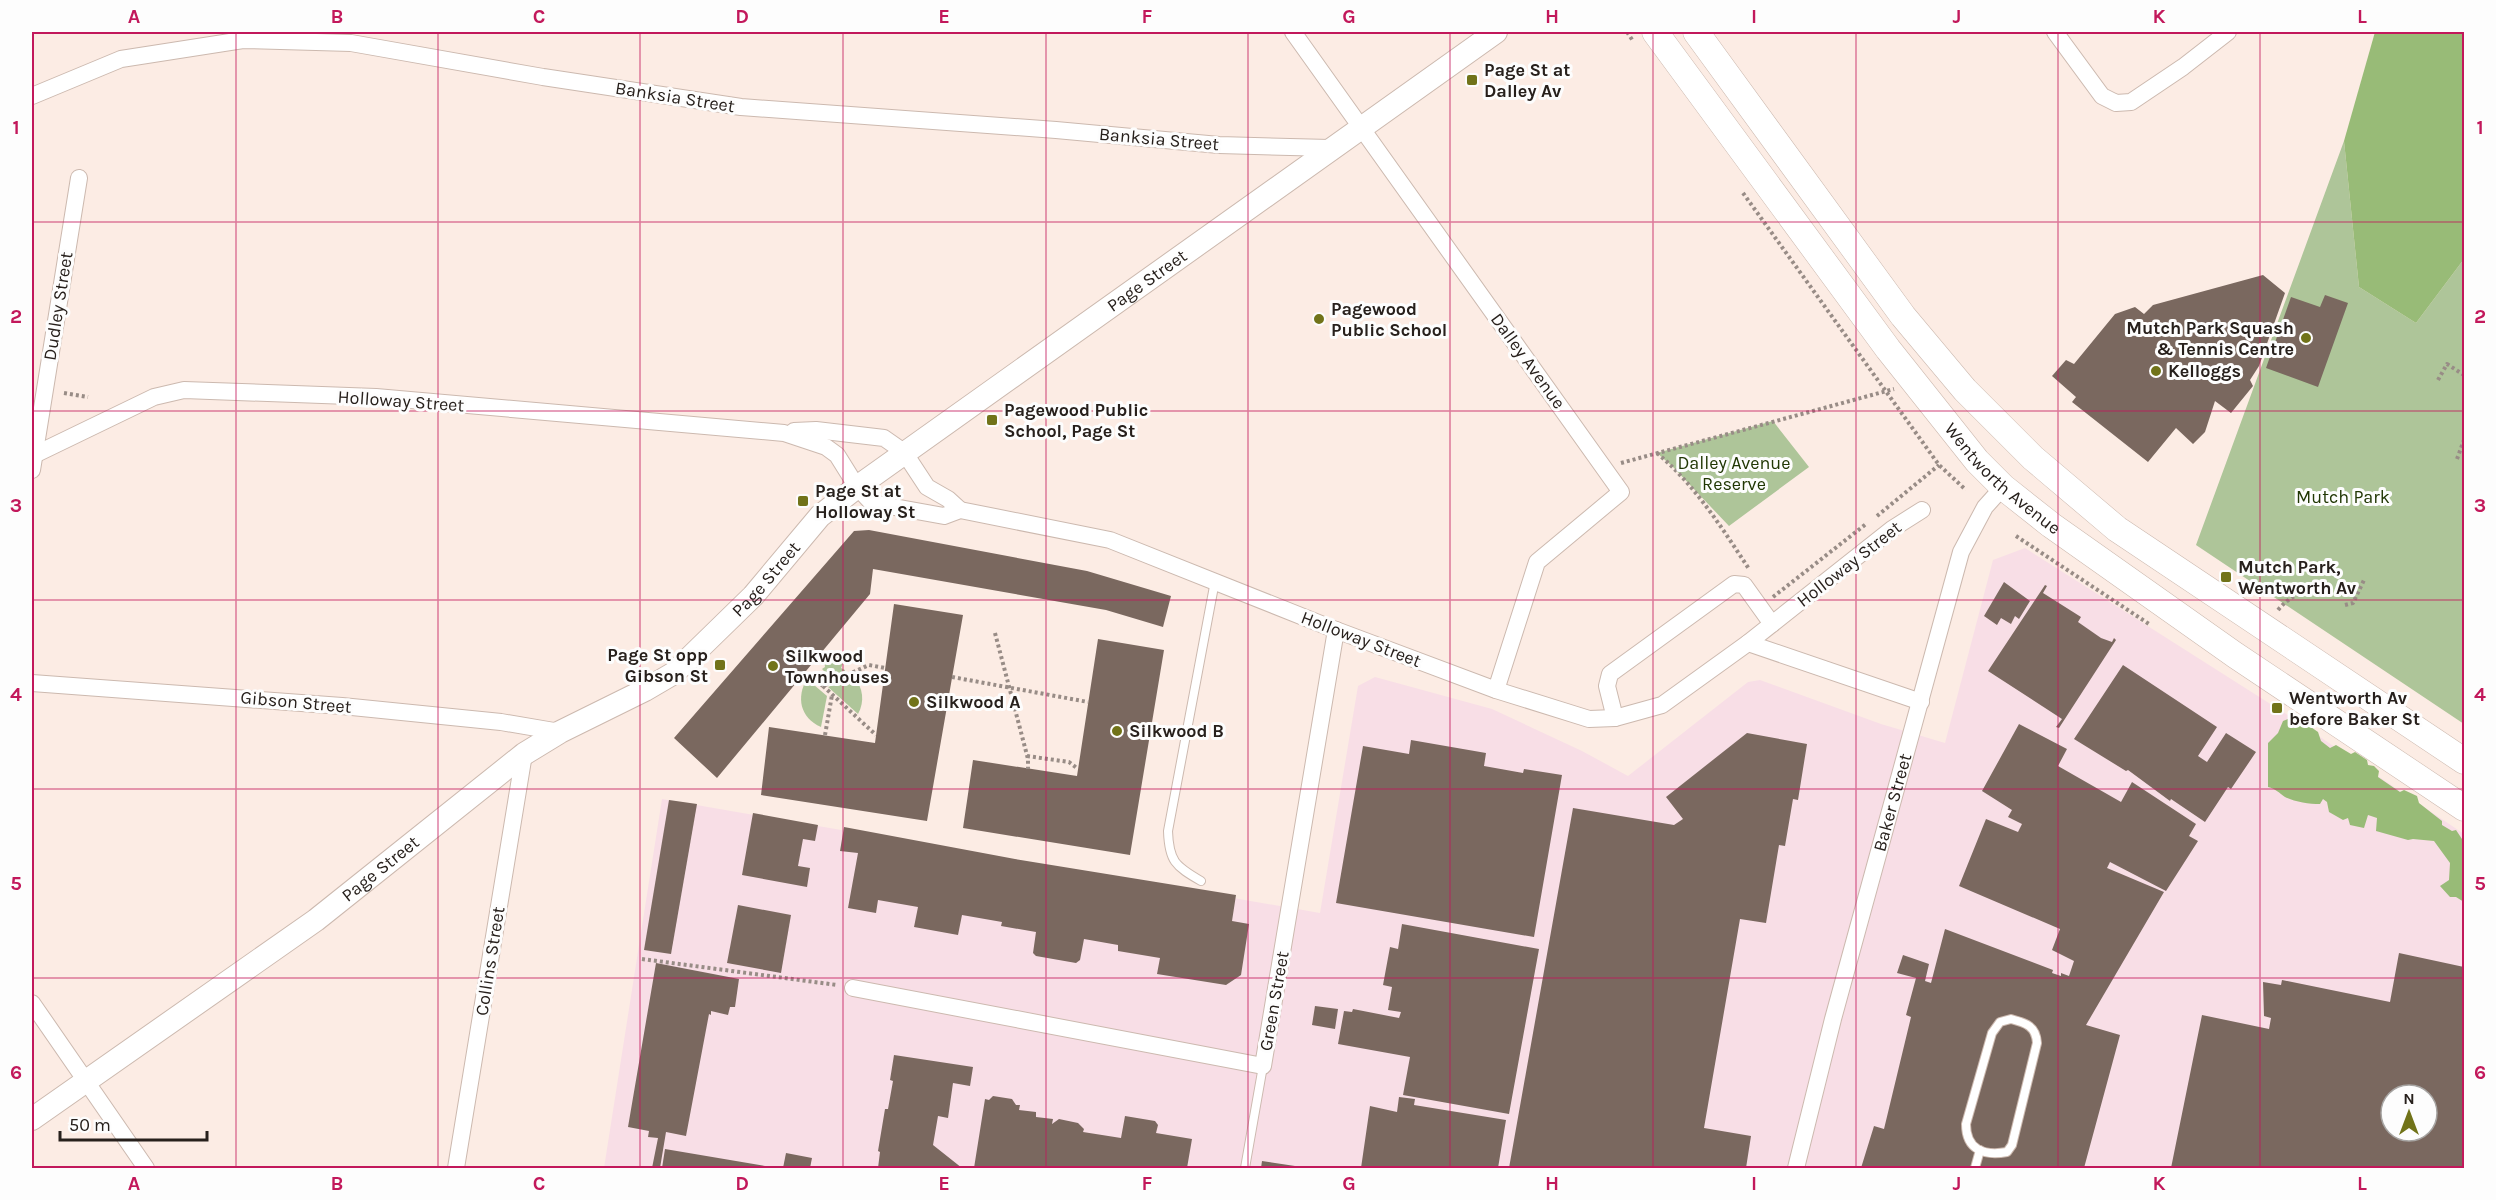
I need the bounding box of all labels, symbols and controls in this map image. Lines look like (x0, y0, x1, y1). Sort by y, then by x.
text: A (128, 5, 141, 28)
text: B (331, 5, 343, 28)
text: C (533, 5, 545, 28)
text: D (735, 5, 749, 28)
text: E (938, 5, 950, 28)
text: F (1142, 5, 1153, 28)
text: G (1342, 5, 1356, 28)
text: H (1545, 5, 1559, 28)
text: I (1751, 5, 1757, 28)
text: J (1953, 5, 1961, 28)
text: K (2152, 5, 2166, 28)
text: L (2357, 5, 2367, 28)
place label: Page St at Dalley Av (1484, 59, 1570, 102)
marker: Page St at Dalley Av (1465, 73, 1479, 87)
street label: Banksia Street (614, 77, 736, 117)
text: 1 (12, 116, 20, 139)
text: 1 (2476, 116, 2484, 139)
street label: Banksia Street (1098, 123, 1220, 155)
street label: Page Street (1103, 245, 1191, 317)
street label: Dudley Street (39, 250, 77, 362)
place label: Pagewood Public School (1331, 298, 1447, 341)
text: 2 (10, 305, 22, 328)
text: 2 (2474, 305, 2486, 328)
street label: Dalley Avenue (1486, 309, 1570, 413)
marker: Pagewood Public School (1312, 312, 1326, 326)
place label: Mutch Park Squash & Tennis Centre (2126, 317, 2294, 360)
marker: Mutch Park Squash & Tennis Centre (2299, 331, 2313, 345)
place label: Kelloggs (2168, 360, 2241, 382)
marker: Kelloggs (2149, 364, 2163, 378)
street label: Holloway Street (337, 386, 465, 416)
place label: Pagewood Public School, Page St (1004, 399, 1148, 442)
marker: Pagewood Public School, Page St (985, 413, 999, 427)
street label: Wentworth Avenue (1940, 418, 2065, 539)
park label: Dalley Avenue Reserve (1677, 452, 1791, 495)
place label: Page St at Holloway St (815, 480, 915, 523)
park label: Mutch Park (2296, 486, 2390, 508)
text: 3 (10, 494, 22, 517)
marker: Page St at Holloway St (796, 494, 810, 508)
text: 3 (2474, 494, 2486, 517)
street label: Holloway Street (1792, 516, 1906, 612)
street label: Page Street (727, 537, 805, 622)
place label: Mutch Park, Wentworth Av (2238, 556, 2357, 599)
marker: Mutch Park, Wentworth Av (2219, 570, 2233, 584)
street label: Holloway Street (1298, 606, 1424, 672)
place label: Page St opp Gibson St (607, 644, 708, 687)
place label: Silkwood Townhouses (785, 645, 889, 688)
marker: Page St opp Gibson St (713, 658, 727, 672)
marker: Silkwood Townhouses (766, 659, 780, 673)
text: 4 (10, 683, 22, 706)
text: 4 (2474, 683, 2486, 706)
street label: Gibson Street (240, 686, 353, 718)
place label: Wentworth Av before Baker St (2289, 687, 2420, 730)
place label: Silkwood A (926, 691, 1020, 713)
marker: Silkwood A (907, 695, 921, 709)
marker: Wentworth Av before Baker St (2270, 701, 2284, 715)
place label: Silkwood B (1129, 720, 1224, 742)
marker: Silkwood B (1110, 724, 1124, 738)
street label: Baker Street (1868, 751, 1916, 854)
street label: Page Street (337, 831, 424, 906)
text: 5 (10, 872, 22, 895)
text: 5 (2474, 872, 2486, 895)
street label: Collins Street (471, 905, 510, 1017)
street label: Green Street (1254, 949, 1294, 1053)
text: 6 (10, 1061, 22, 1084)
text: 6 (2474, 1061, 2486, 1084)
north arrow (2379, 1083, 2439, 1143)
text: N (2403, 1089, 2415, 1108)
scale bar (60, 1104, 207, 1142)
text: 50 m (69, 1114, 111, 1136)
text: A (128, 1172, 141, 1195)
text: B (331, 1172, 343, 1195)
text: C (533, 1172, 545, 1195)
text: D (735, 1172, 749, 1195)
text: E (938, 1172, 950, 1195)
text: F (1142, 1172, 1153, 1195)
text: G (1342, 1172, 1356, 1195)
text: H (1545, 1172, 1559, 1195)
text: I (1751, 1172, 1757, 1195)
text: J (1953, 1172, 1961, 1195)
text: K (2152, 1172, 2166, 1195)
text: L (2357, 1172, 2367, 1195)

